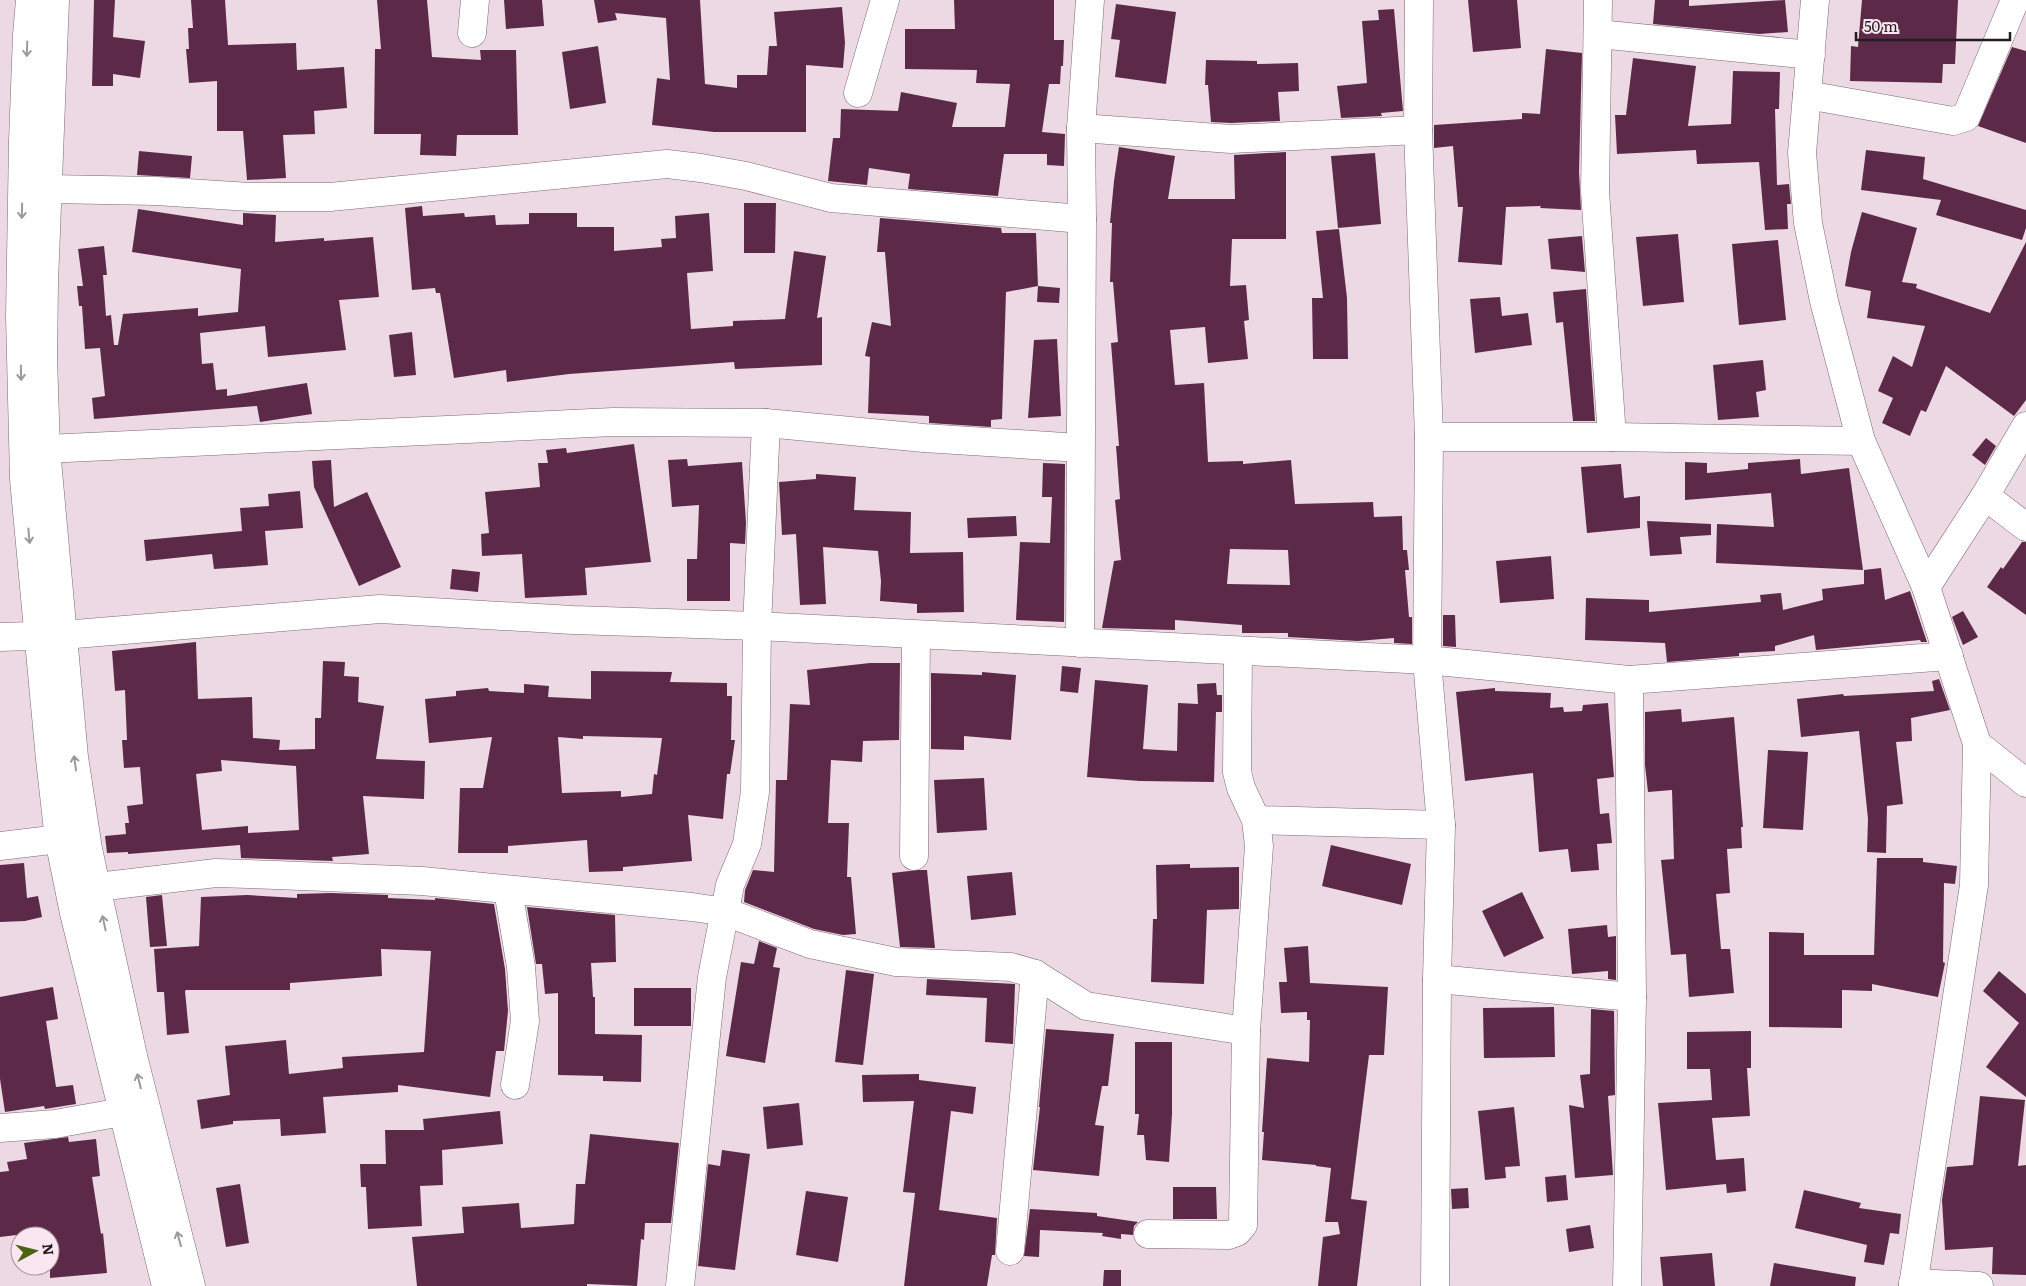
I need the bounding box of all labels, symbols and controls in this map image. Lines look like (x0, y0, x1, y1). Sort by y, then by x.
scale bar (1856, 10, 2010, 42)
text: 50 m (1864, 14, 1898, 37)
one-way arrow (22, 40, 31, 56)
one-way arrow (17, 202, 27, 219)
one-way arrow (16, 365, 26, 381)
one-way arrow (24, 527, 34, 543)
one-way arrow (70, 755, 80, 771)
one-way arrow (99, 915, 108, 931)
one-way arrow (134, 1074, 143, 1090)
north arrow (10, 1226, 60, 1276)
one-way arrow (174, 1231, 183, 1247)
text: N (38, 1242, 60, 1257)

